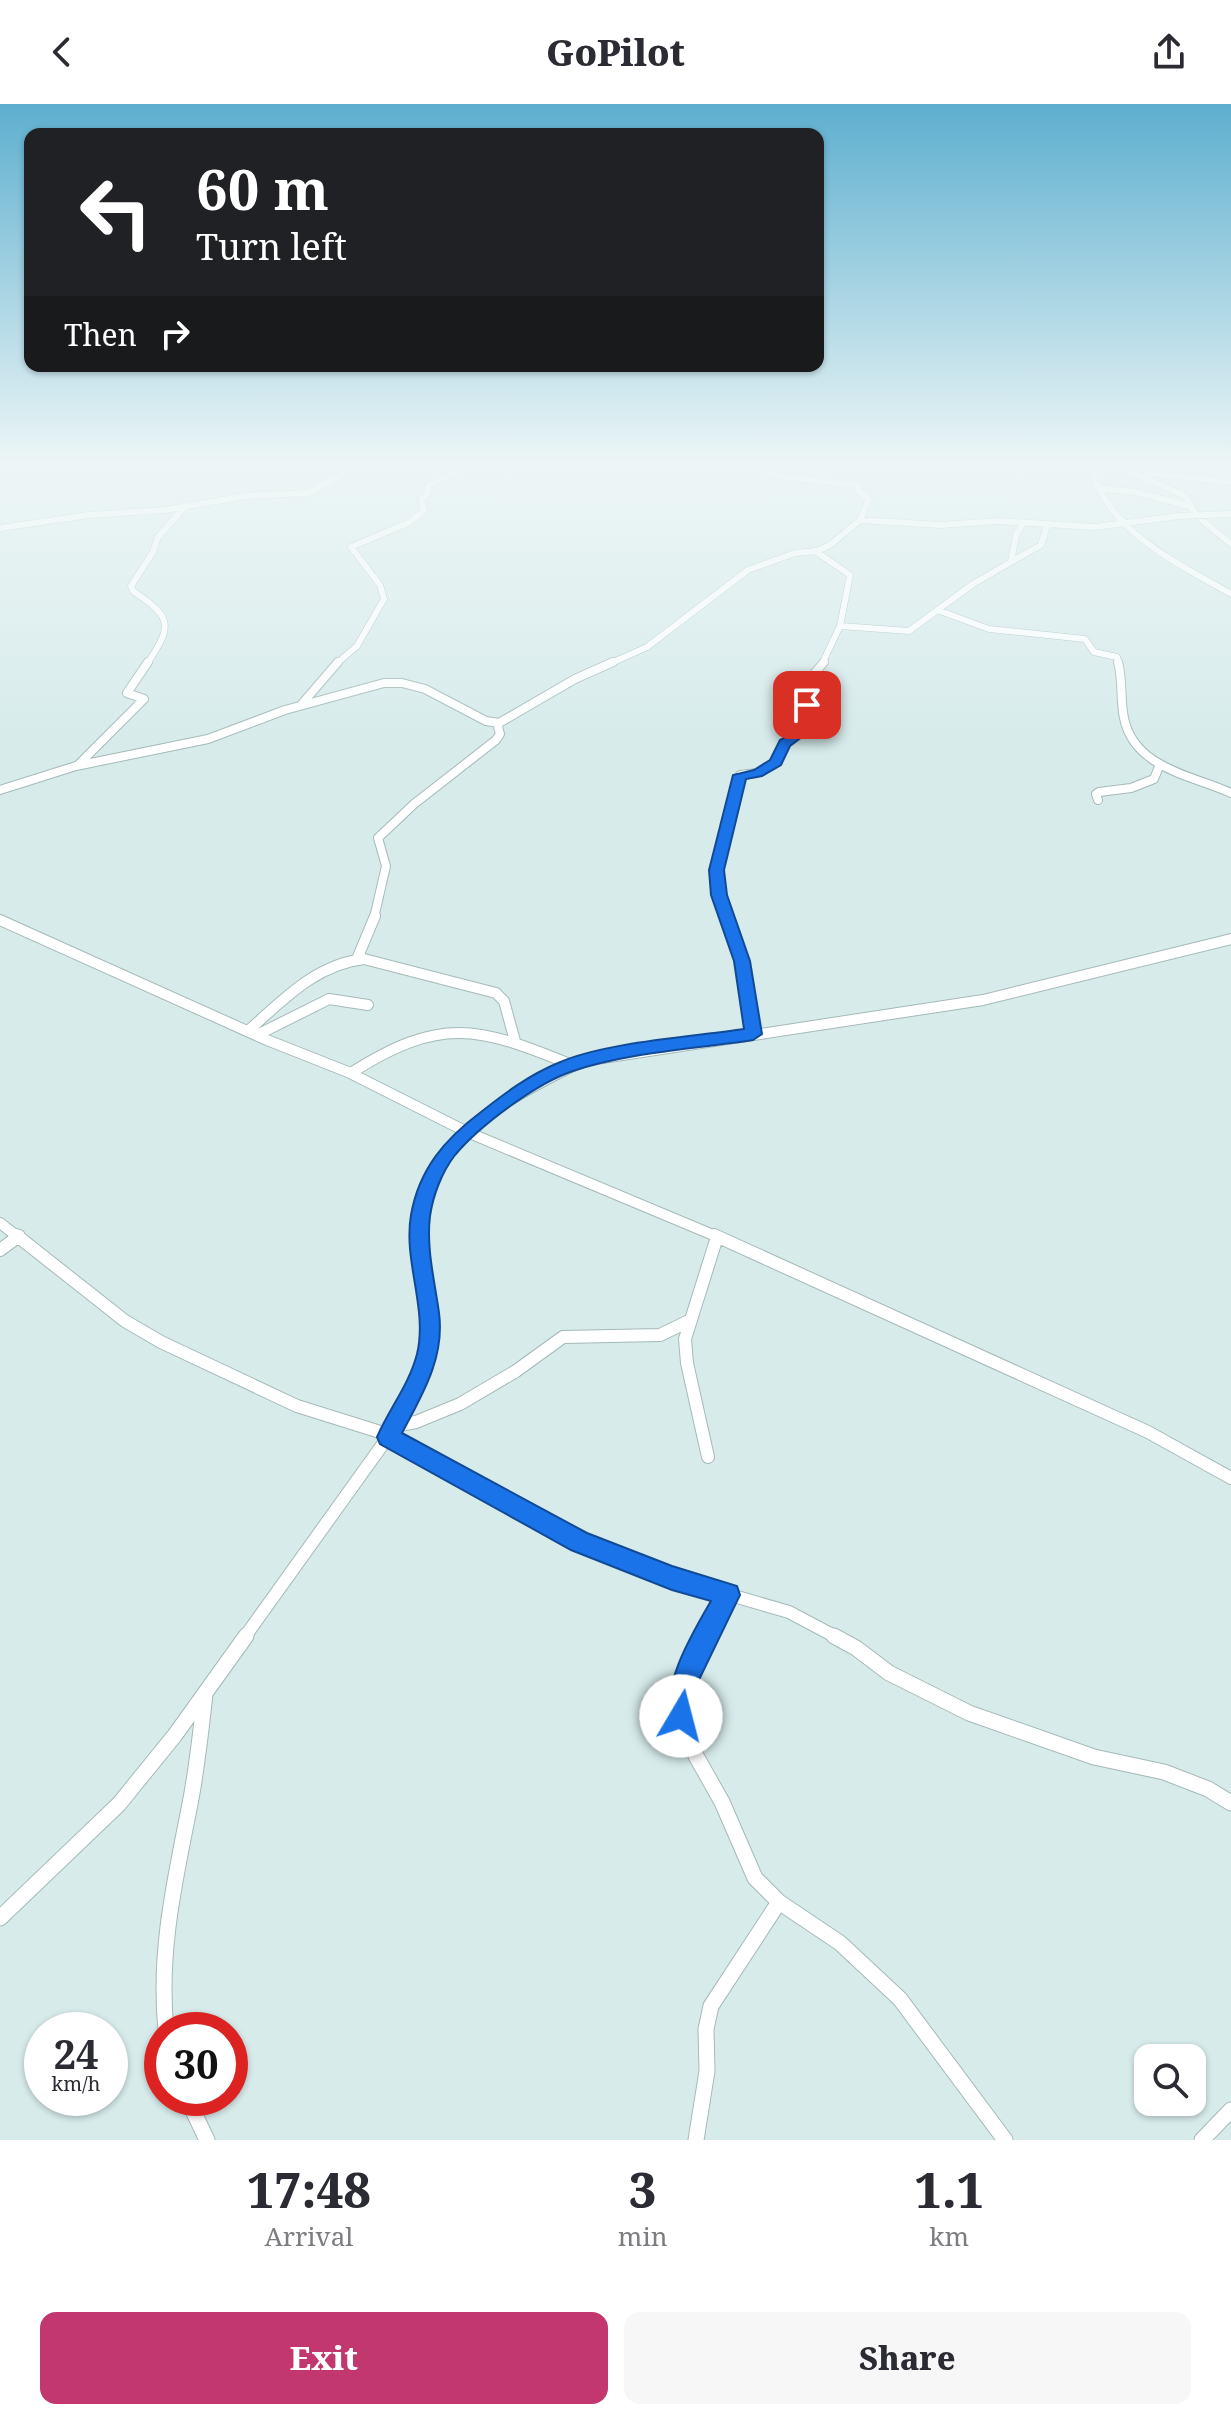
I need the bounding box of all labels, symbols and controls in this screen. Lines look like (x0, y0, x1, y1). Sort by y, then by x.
text: GoPilot (546, 28, 685, 77)
icon: back (40, 30, 84, 74)
icon: share (1147, 30, 1191, 74)
text: 60 m (196, 150, 329, 226)
icon: left (64, 160, 168, 264)
text: Turn left (196, 222, 347, 271)
icon: right (153, 312, 197, 356)
text: Then (64, 314, 137, 355)
pin (773, 671, 841, 739)
icon: arrive (785, 683, 829, 727)
position arrow (639, 1674, 723, 1758)
speed limit sign: 30 (144, 2012, 248, 2116)
text: 24 (53, 2026, 99, 2081)
map controls (1134, 2044, 1206, 2116)
button: search (1134, 2044, 1206, 2116)
text: km/h (51, 2070, 101, 2097)
text: 17:48 (247, 2157, 371, 2222)
text: 3 (629, 2157, 656, 2222)
text: 1.1 (915, 2157, 984, 2222)
text: Arrival (264, 2218, 353, 2254)
text: min (618, 2218, 668, 2254)
text: km (929, 2218, 969, 2254)
button: Exit (40, 2312, 608, 2404)
button: Share (624, 2312, 1191, 2404)

